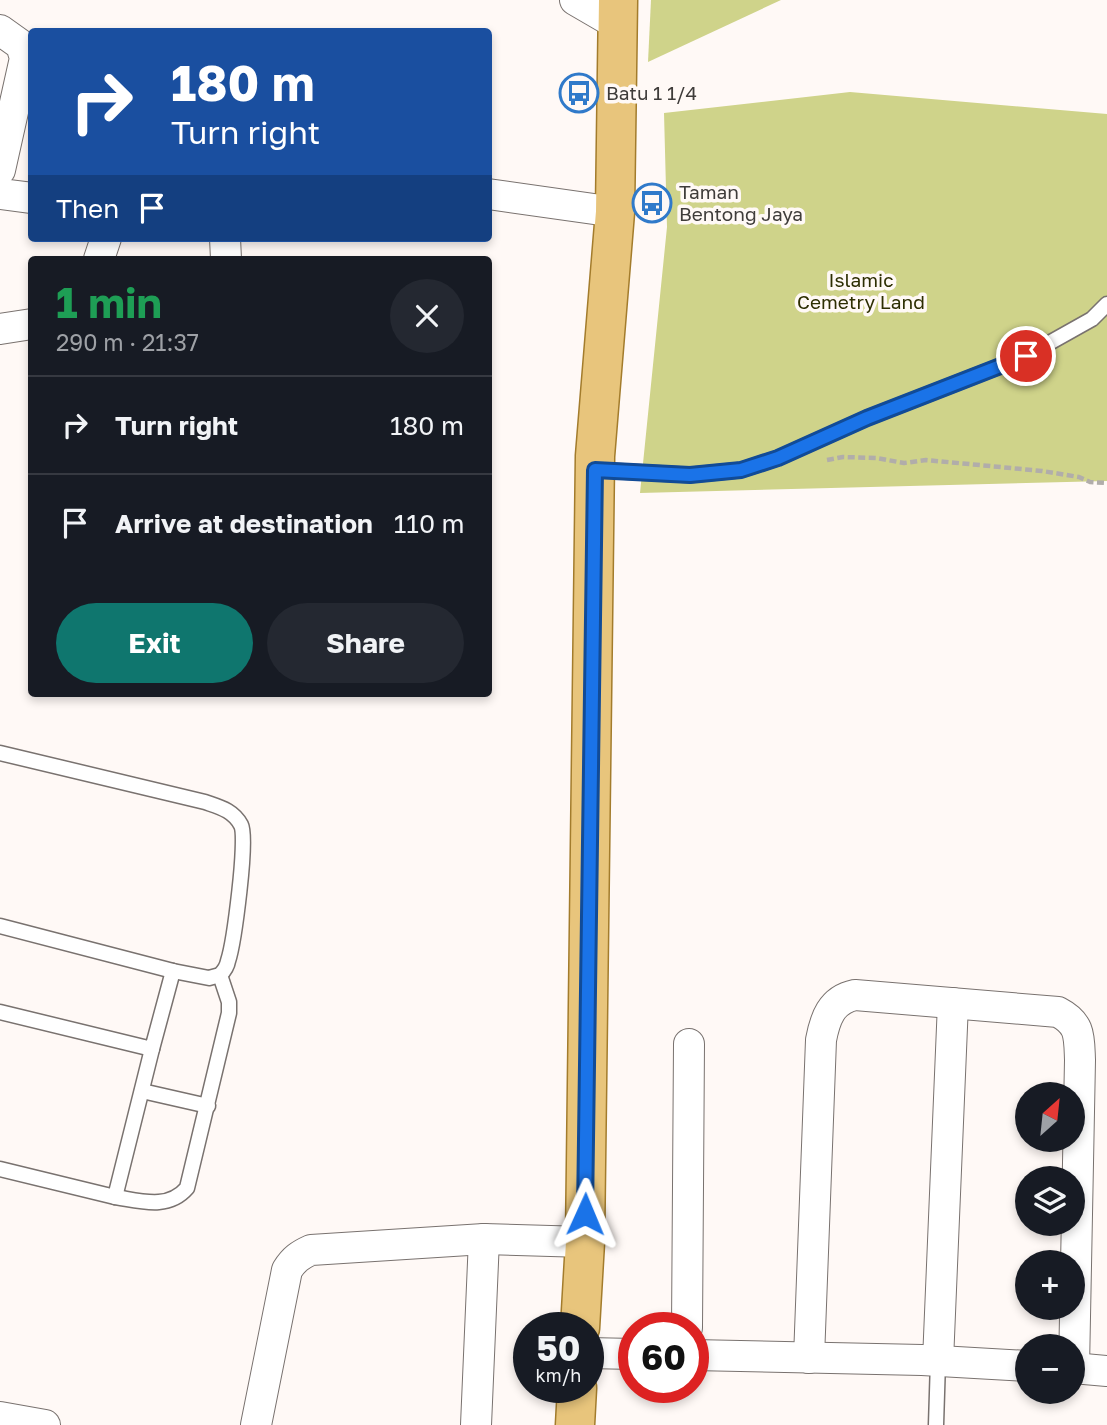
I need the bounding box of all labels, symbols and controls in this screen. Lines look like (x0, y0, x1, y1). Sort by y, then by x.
text: 180 m (171, 53, 315, 112)
icon: right (56, 56, 147, 147)
bus stop icon: Batu 1 1/4 (558, 72, 600, 114)
place label: Batu 1 1/4 (606, 81, 697, 104)
text: Turn right (171, 113, 320, 151)
place label: Taman Bentong Jaya (679, 180, 803, 225)
bus stop icon: Taman Bentong Jaya (631, 182, 673, 224)
icon: arrive (133, 189, 171, 227)
text: Then (56, 193, 119, 224)
park label: Islamic Cemetry Land (797, 268, 925, 313)
text: 1 min (56, 277, 162, 327)
button: close (390, 279, 464, 353)
pin (996, 326, 1056, 386)
text: 290 m · 21:37 (56, 328, 199, 356)
icon: arrive (1007, 337, 1045, 375)
icon: right (56, 406, 94, 444)
text: Turn right (115, 410, 238, 441)
text: 180 m (390, 410, 464, 441)
icon: arrive (56, 504, 94, 542)
text: Arrive at destination (115, 508, 373, 539)
text: 110 m (394, 508, 465, 539)
button: Exit (56, 603, 253, 683)
button: Share (267, 603, 464, 683)
north arrow (1015, 1082, 1085, 1152)
map controls (1015, 1082, 1085, 1404)
button: layers (1015, 1166, 1085, 1236)
position arrow (548, 1177, 622, 1251)
button: + (1015, 1250, 1085, 1320)
speed limit sign: 60 (618, 1312, 709, 1403)
text: 50 (536, 1327, 581, 1369)
button: − (1015, 1334, 1085, 1404)
text: km/h (536, 1364, 581, 1386)

